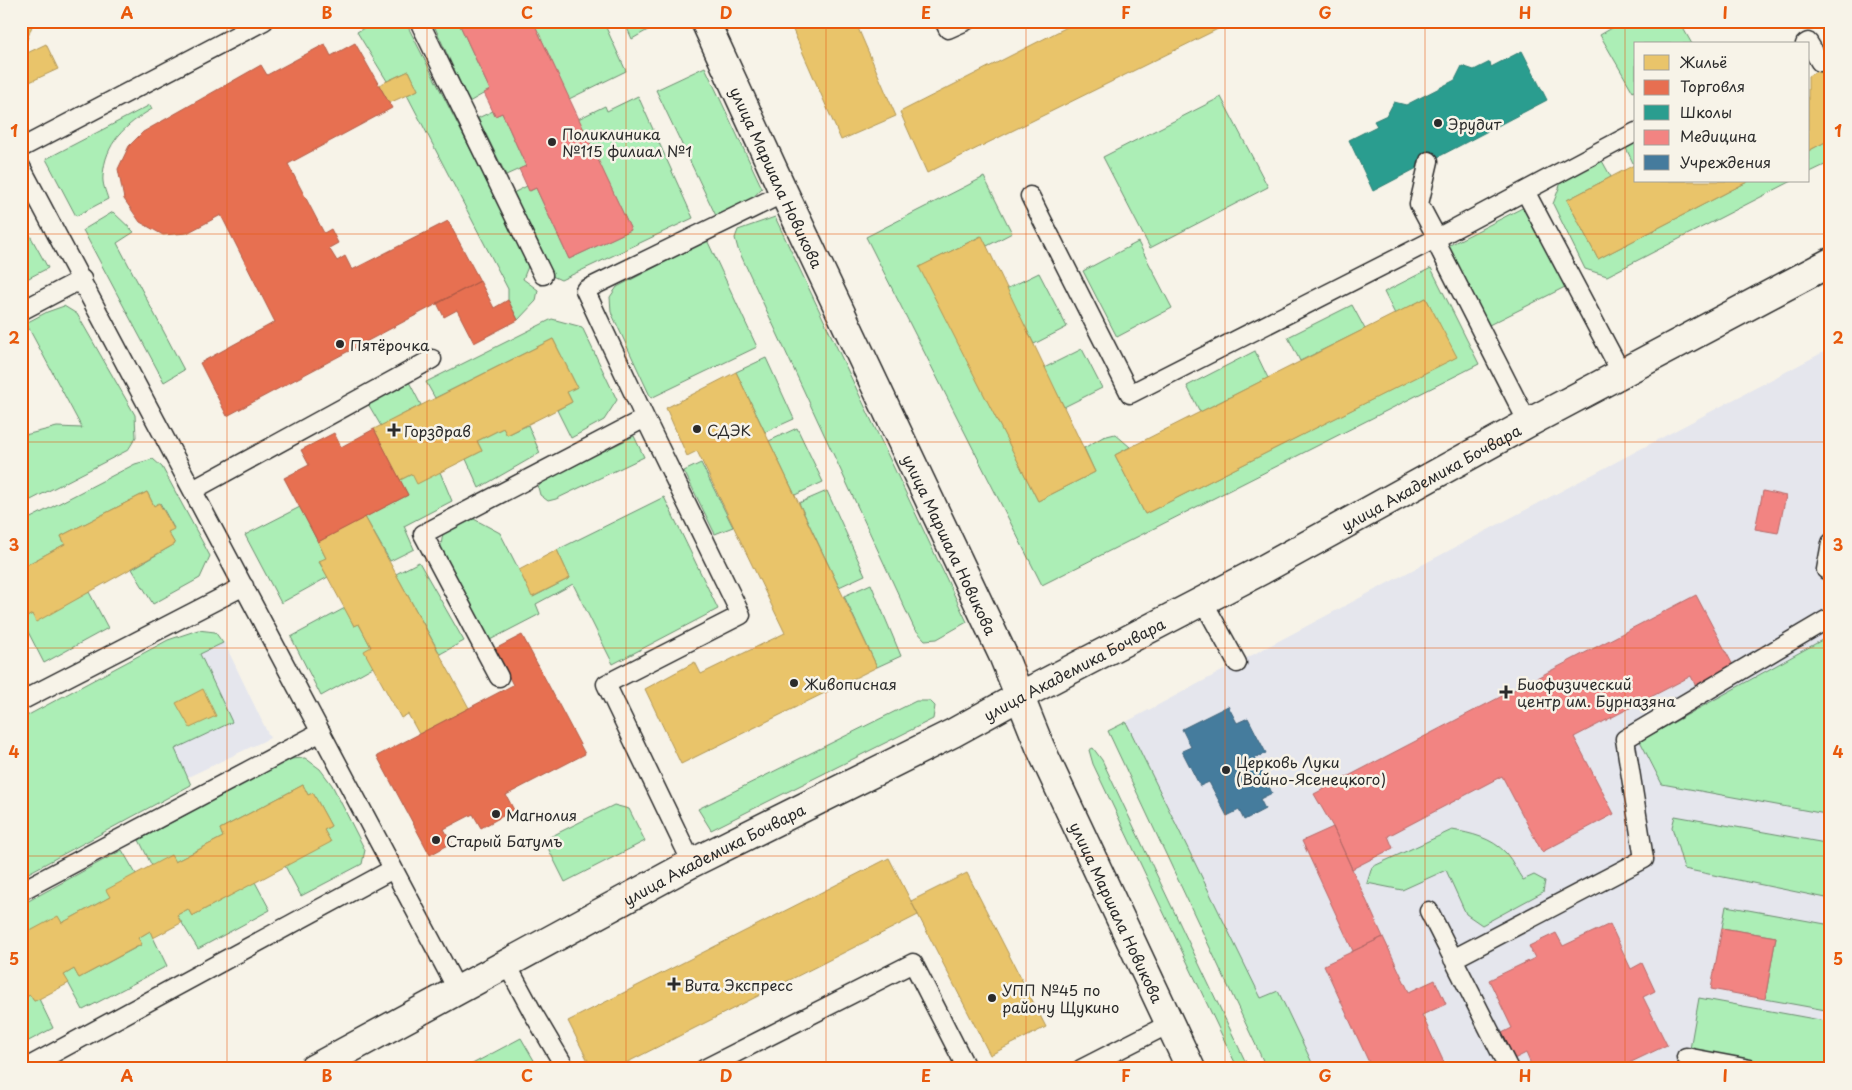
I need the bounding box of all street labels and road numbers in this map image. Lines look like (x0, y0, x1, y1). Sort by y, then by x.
street label: улица Маршала Новикова (725, 83, 830, 272)
street label: улица Академика Бочвара (1337, 418, 1525, 536)
street label: улица Маршала Новикова (898, 450, 1004, 639)
street label: улица Академика Бочвара (979, 611, 1169, 726)
street label: улица Академика Бочвара (618, 797, 809, 910)
street label: улица Маршала Новикова (1065, 818, 1170, 1007)

